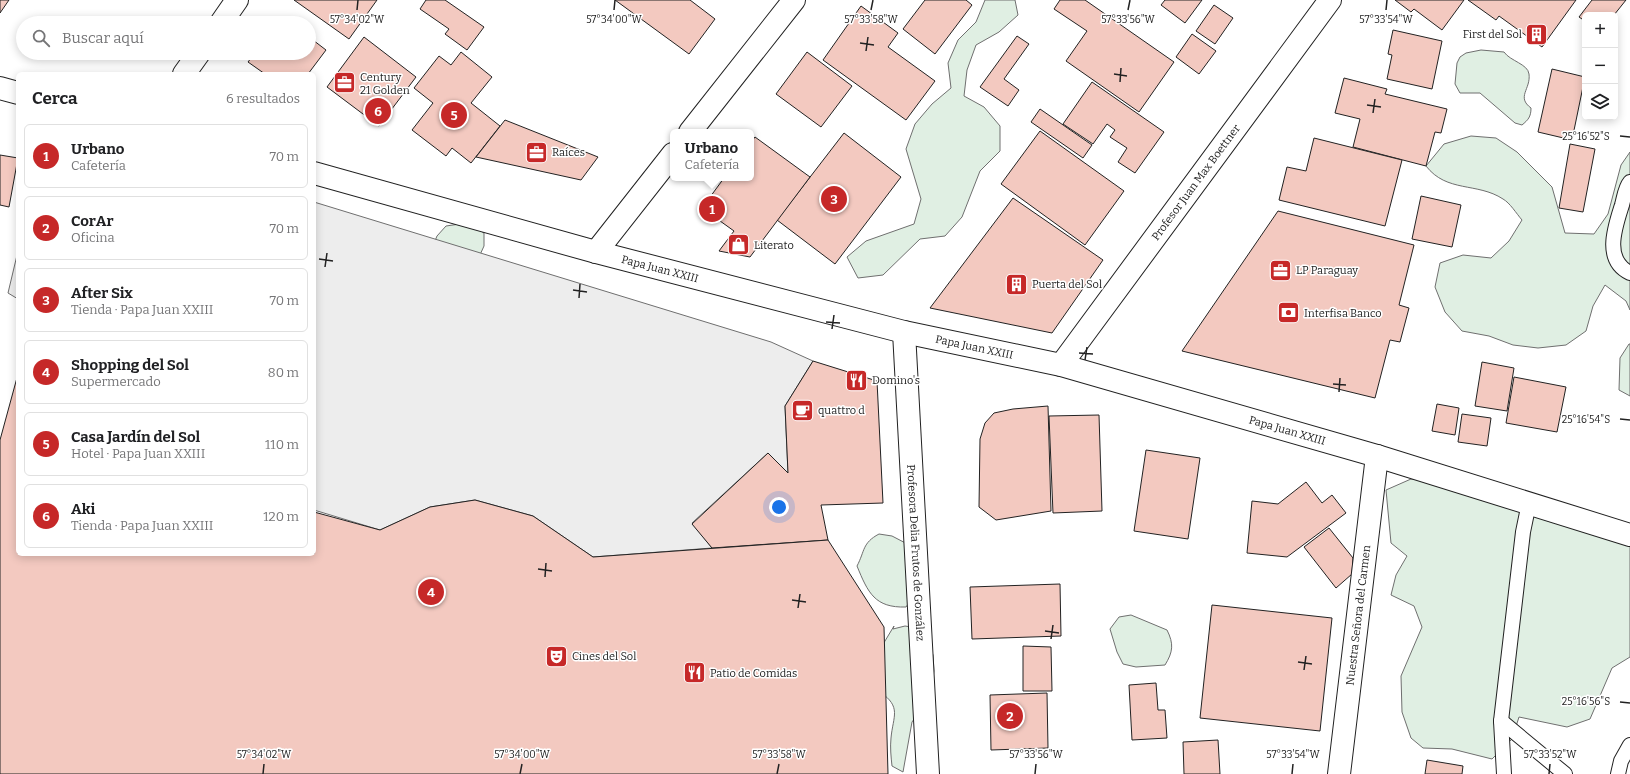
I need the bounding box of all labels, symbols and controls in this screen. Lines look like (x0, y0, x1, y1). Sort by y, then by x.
map controls (1582, 12, 1618, 120)
button: + (1582, 12, 1618, 48)
text: 57°34'02"W (330, 14, 385, 26)
text: 57°34'00"W (586, 14, 643, 26)
text: 57°33'58"W (844, 14, 898, 26)
text: 57°33'56"W (1101, 14, 1156, 26)
text: 57°33'54"W (1359, 14, 1413, 26)
search box (16, 16, 316, 60)
building icon: First del Sol (1524, 21, 1550, 47)
icon: search (30, 27, 52, 49)
place label: First del Sol (1463, 28, 1522, 41)
text: Buscar aquí (62, 29, 144, 47)
button: − (1582, 48, 1618, 84)
office icon: Century 21 Golden (332, 70, 358, 96)
place label: Century 21 Golden (360, 71, 410, 97)
button: layers (1582, 84, 1618, 120)
text: Cerca (32, 88, 77, 109)
text: 6 resultados (226, 91, 300, 106)
pin: 6 (365, 96, 391, 126)
pin: 5 (441, 100, 467, 130)
street label: Profesor Juan Max Boettner (1149, 122, 1243, 243)
popup (670, 129, 754, 181)
text: 25°16'52"S (1562, 131, 1610, 143)
office icon: Raíces (523, 139, 549, 165)
text: Urbano (685, 139, 738, 157)
text: Urbano (71, 140, 125, 158)
place label: Raíces (552, 146, 585, 159)
text: 1 (43, 149, 49, 164)
text: 70 m (269, 149, 299, 164)
text: Cafetería (685, 157, 739, 172)
text: Cafetería (71, 158, 126, 173)
pin: 3 (821, 184, 847, 214)
pin: 1 (699, 194, 725, 224)
text: CorAr (71, 212, 113, 230)
text: 2 (42, 221, 50, 236)
text: 70 m (269, 221, 299, 236)
text: Oficina (71, 230, 115, 245)
shop icon: Literato (726, 232, 752, 258)
place label: Literato (754, 239, 794, 252)
street label: Papa Juan XXIII (620, 252, 700, 285)
office icon: LP Paraguay (1267, 257, 1293, 283)
place label: LP Paraguay (1296, 264, 1358, 277)
building icon: Puerta del Sol (1004, 271, 1030, 297)
place label: Puerta del Sol (1032, 278, 1102, 291)
text: After Six (71, 284, 133, 302)
text: 3 (42, 293, 50, 308)
text: 70 m (269, 293, 299, 308)
bank icon: Interfisa Banco (1276, 300, 1302, 326)
text: Tienda · Papa Juan XXIII (71, 302, 213, 317)
place label: Interfisa Banco (1304, 307, 1382, 320)
street label: Papa Juan XXIII (934, 332, 1015, 361)
text: Shopping del Sol (71, 356, 189, 374)
text: 4 (42, 365, 50, 380)
text: 80 m (268, 365, 299, 380)
restaurant icon: Domino's (843, 367, 869, 393)
text: Supermercado (71, 374, 161, 389)
place label: Domino's (872, 374, 920, 387)
cafe icon: quattro d (790, 397, 816, 423)
place label: quattro d (818, 404, 865, 417)
street label: Papa Juan XXIII (1248, 413, 1327, 447)
text: 25°16'54"S (1562, 414, 1610, 426)
text: Casa Jardín del Sol (71, 428, 200, 446)
text: 5 (42, 437, 50, 452)
text: 110 m (265, 437, 299, 452)
text: Hotel · Papa Juan XXIII (71, 446, 205, 461)
street label: Profesora Delia Frutos de González (905, 464, 927, 641)
your location (769, 497, 789, 517)
text: Aki (71, 500, 95, 518)
text: 6 (42, 509, 50, 524)
text: 120 m (263, 509, 299, 524)
text: Tienda · Papa Juan XXIII (71, 518, 213, 533)
street label: Nuestra Señora del Carmen (1343, 544, 1373, 686)
pin: 4 (418, 577, 444, 607)
theatre icon: Cines del Sol (544, 643, 570, 669)
place label: Cines del Sol (572, 650, 636, 663)
restaurant icon: Patio de Comidas (681, 660, 707, 686)
place label: Patio de Comidas (710, 667, 797, 680)
text: 25°16'56"S (1562, 696, 1610, 708)
pin: 2 (997, 701, 1023, 731)
text: 57°34'02"W (237, 749, 292, 761)
text: 57°34'00"W (494, 749, 551, 761)
text: 57°33'58"W (752, 749, 806, 761)
text: 57°33'56"W (1009, 749, 1064, 761)
text: 57°33'54"W (1266, 749, 1320, 761)
text: 57°33'52"W (1524, 749, 1577, 761)

